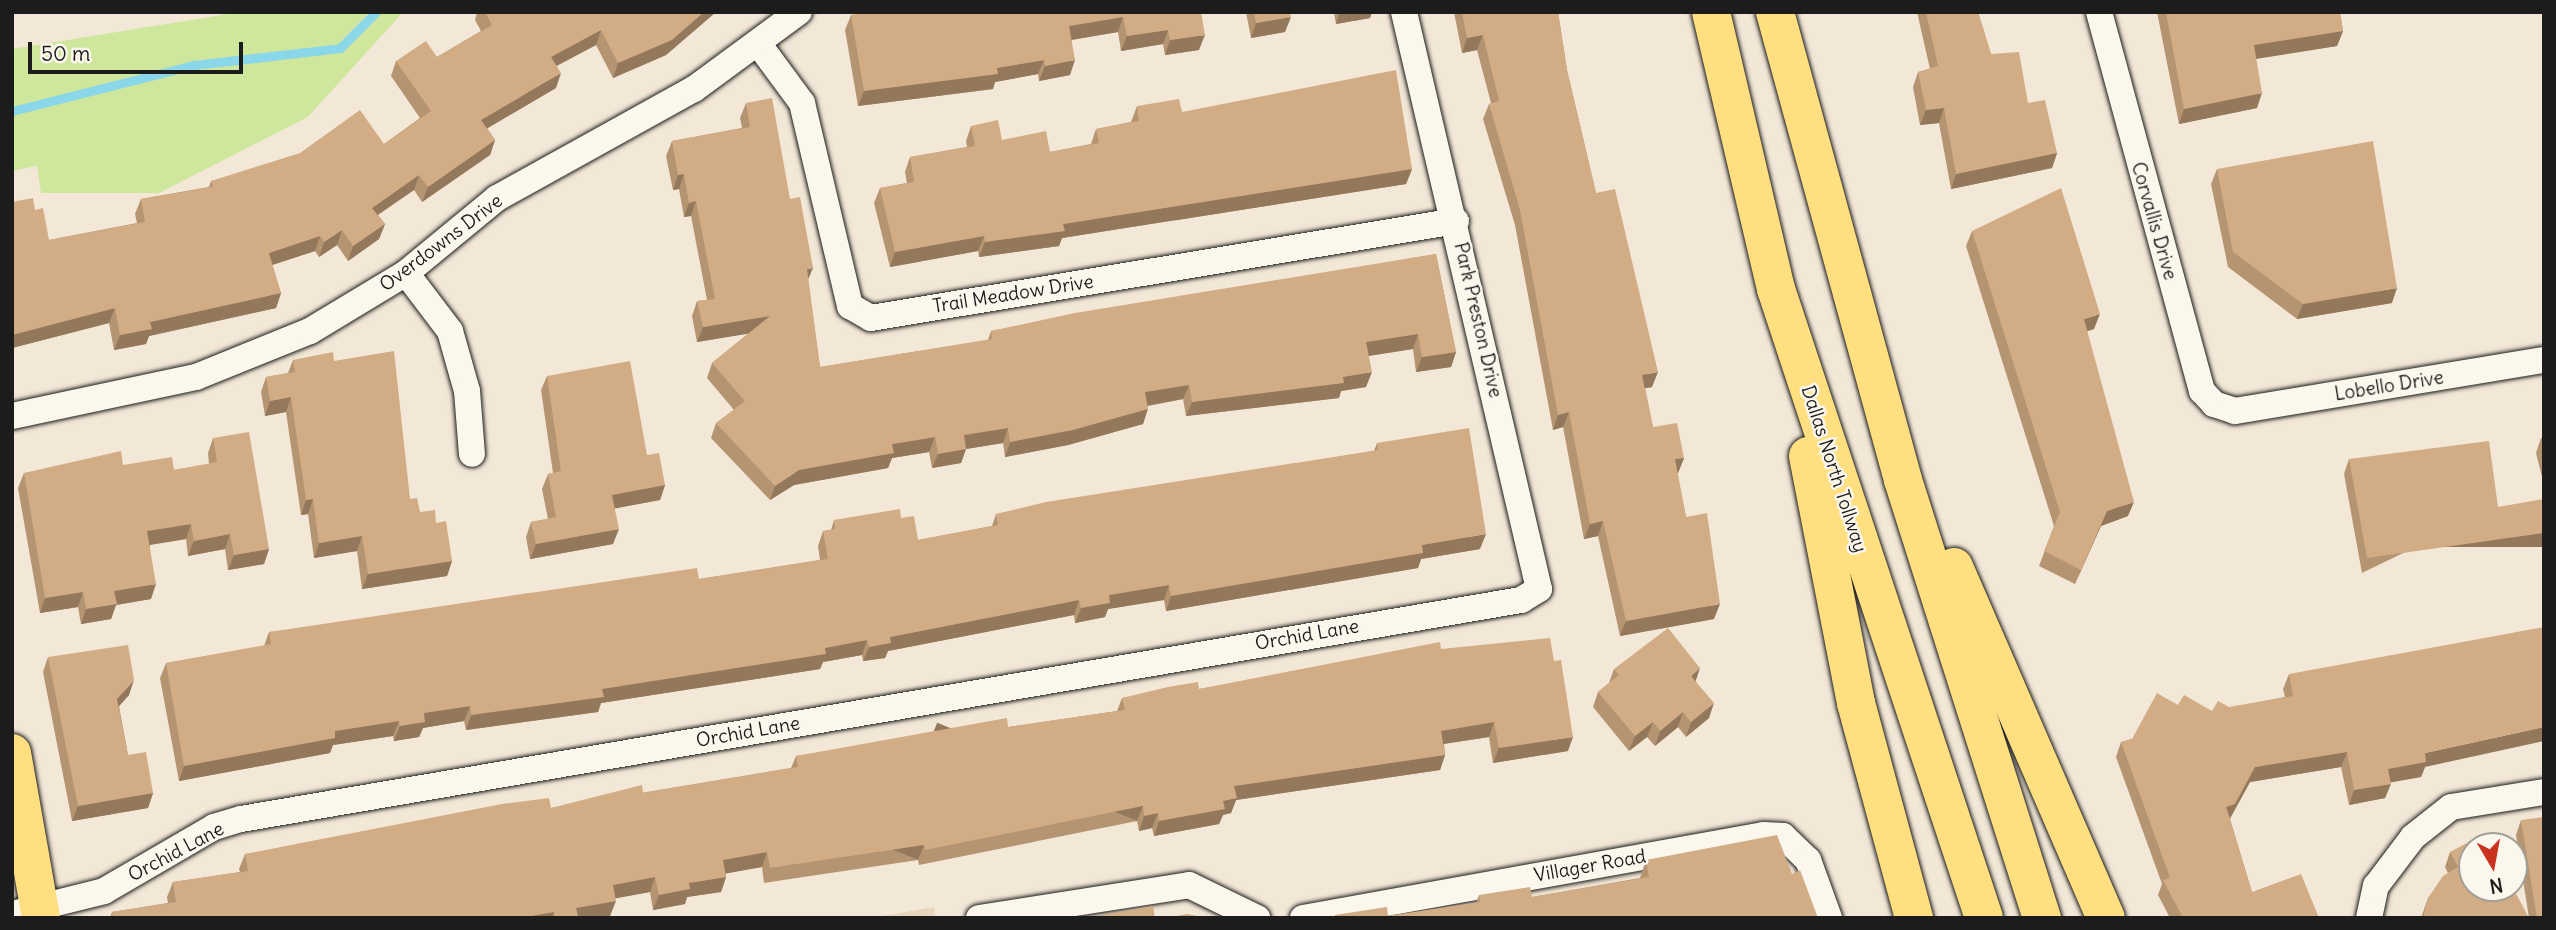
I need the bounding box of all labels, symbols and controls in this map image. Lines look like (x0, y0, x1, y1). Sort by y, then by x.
scale bar (32, 28, 247, 72)
text: 50 m (41, 40, 90, 67)
street label: Corvallis Drive (2126, 159, 2182, 283)
street label: Overdowns Drive (375, 189, 507, 297)
street label: Park Preston Drive (1449, 240, 1507, 400)
street label: Trail Meadow Drive (931, 270, 1095, 318)
street label: Lobello Drive (2333, 366, 2445, 406)
street label: Dallas North Tollway (1796, 382, 1872, 556)
street label: Orchid Lane (1253, 615, 1361, 655)
street label: Orchid Lane (694, 712, 802, 752)
street label: Orchid Lane (124, 817, 228, 887)
north arrow (2458, 832, 2528, 902)
street label: Villager Road (1532, 845, 1648, 887)
text: N (2488, 873, 2505, 899)

